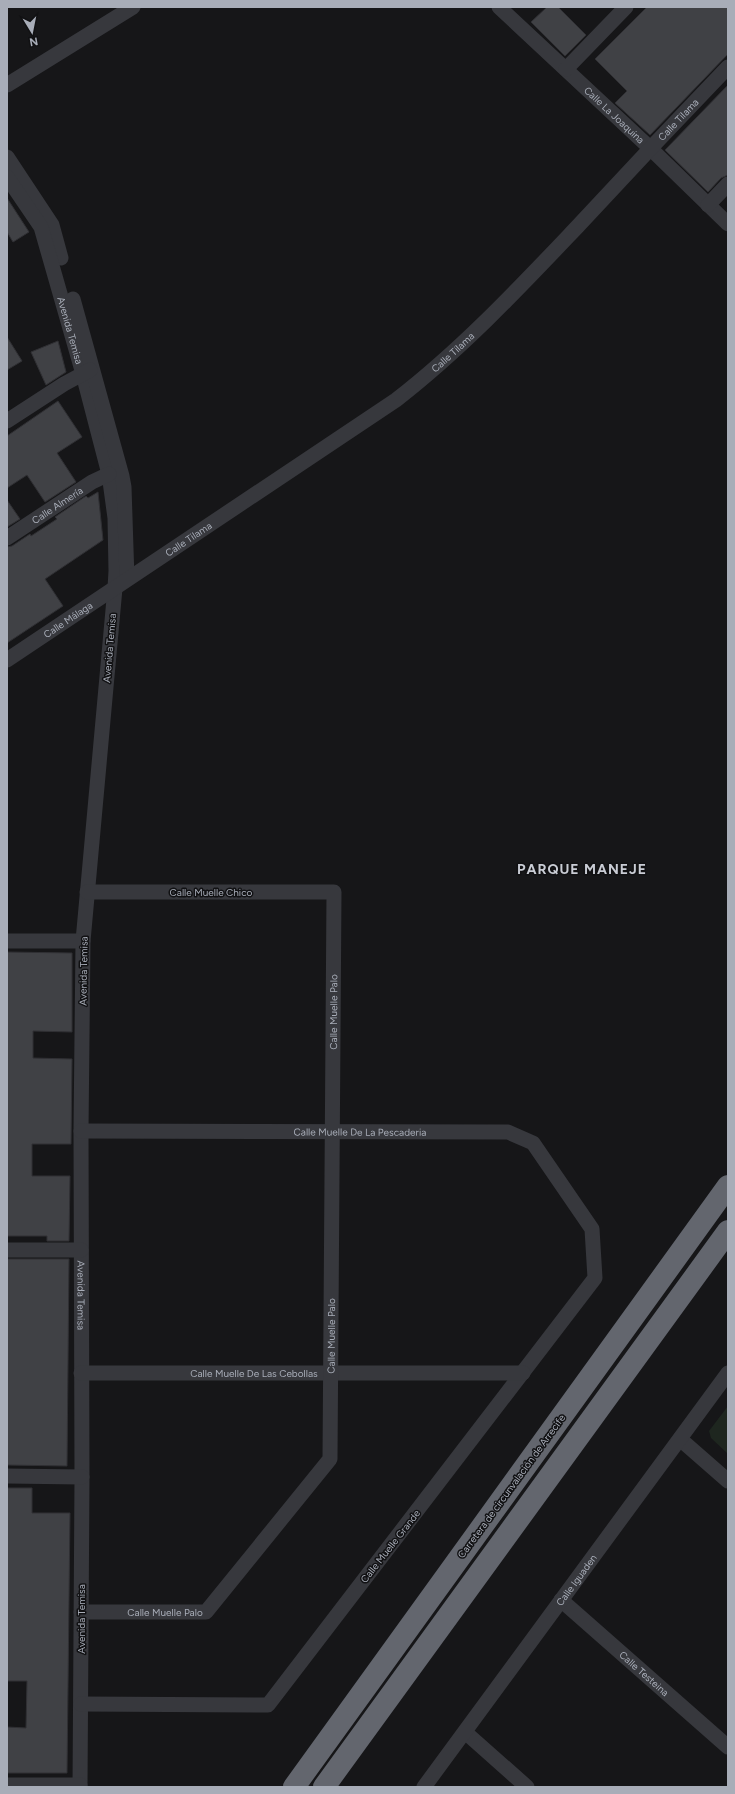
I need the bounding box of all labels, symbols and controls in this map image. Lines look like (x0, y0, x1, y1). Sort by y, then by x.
north arrow (12, 12, 52, 52)
text: N (28, 34, 39, 48)
street label: Calle La Joaquina (581, 84, 647, 147)
street label: Calle Tilama (655, 96, 701, 144)
street label: Avenida Temisa (54, 295, 86, 366)
street label: Calle Tilama (429, 330, 477, 375)
street label: Calle Almería (29, 484, 85, 527)
street label: Calle Tilama (163, 519, 214, 560)
street label: Calle Málaga (41, 599, 95, 641)
street label: Avenida Temisa (100, 613, 119, 683)
district label: PARQUE MANEJE (517, 861, 647, 878)
street label: Calle Muelle Chico (170, 886, 253, 899)
street label: Avenida Temisa (76, 936, 91, 1006)
street label: Calle Muelle Palo (327, 974, 340, 1050)
street label: Calle Muelle De La Pescaderia (294, 1125, 426, 1139)
street label: Avenida Temisa (74, 1261, 88, 1330)
street label: Calle Muelle Palo (325, 1298, 338, 1374)
street label: Calle Muelle De Las Cebollas (190, 1367, 318, 1380)
street label: Carretera de circunvalación de Arrecife (455, 1411, 568, 1561)
street label: Calle Muelle Grande (358, 1507, 423, 1586)
street label: Calle Iguaden (553, 1551, 600, 1609)
street label: Avenida Temisa (75, 1584, 88, 1654)
street label: Calle Muelle Palo (127, 1606, 203, 1619)
street label: Calle Testeina (616, 1648, 672, 1699)

